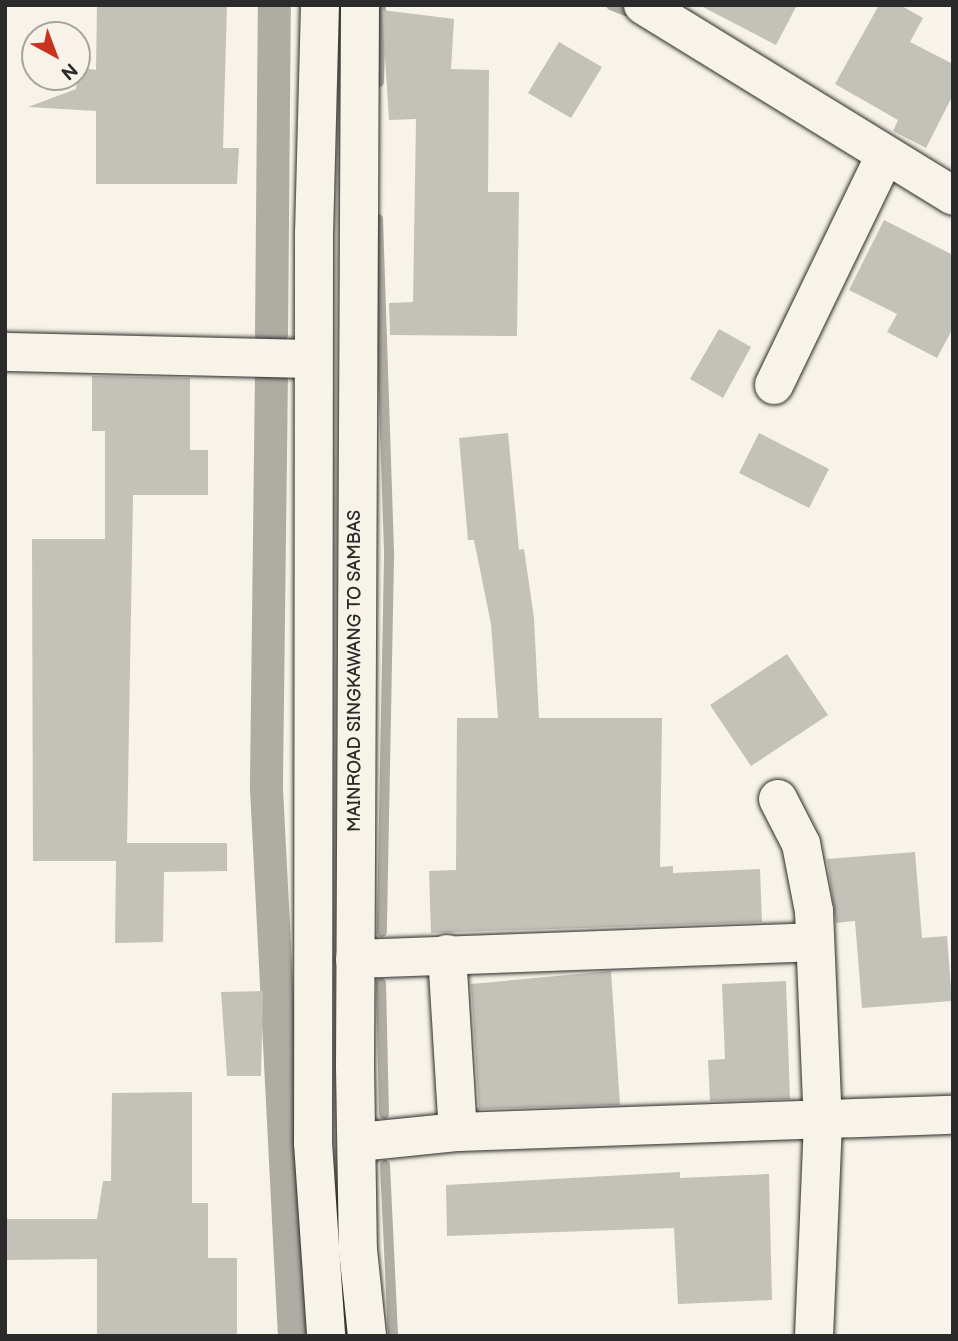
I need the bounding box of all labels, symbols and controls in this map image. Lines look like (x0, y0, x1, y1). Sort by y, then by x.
north arrow (21, 21, 91, 91)
text: N (56, 57, 82, 84)
street label: MAINROAD SINGKAWANG TO SAMBAS (344, 509, 366, 833)

